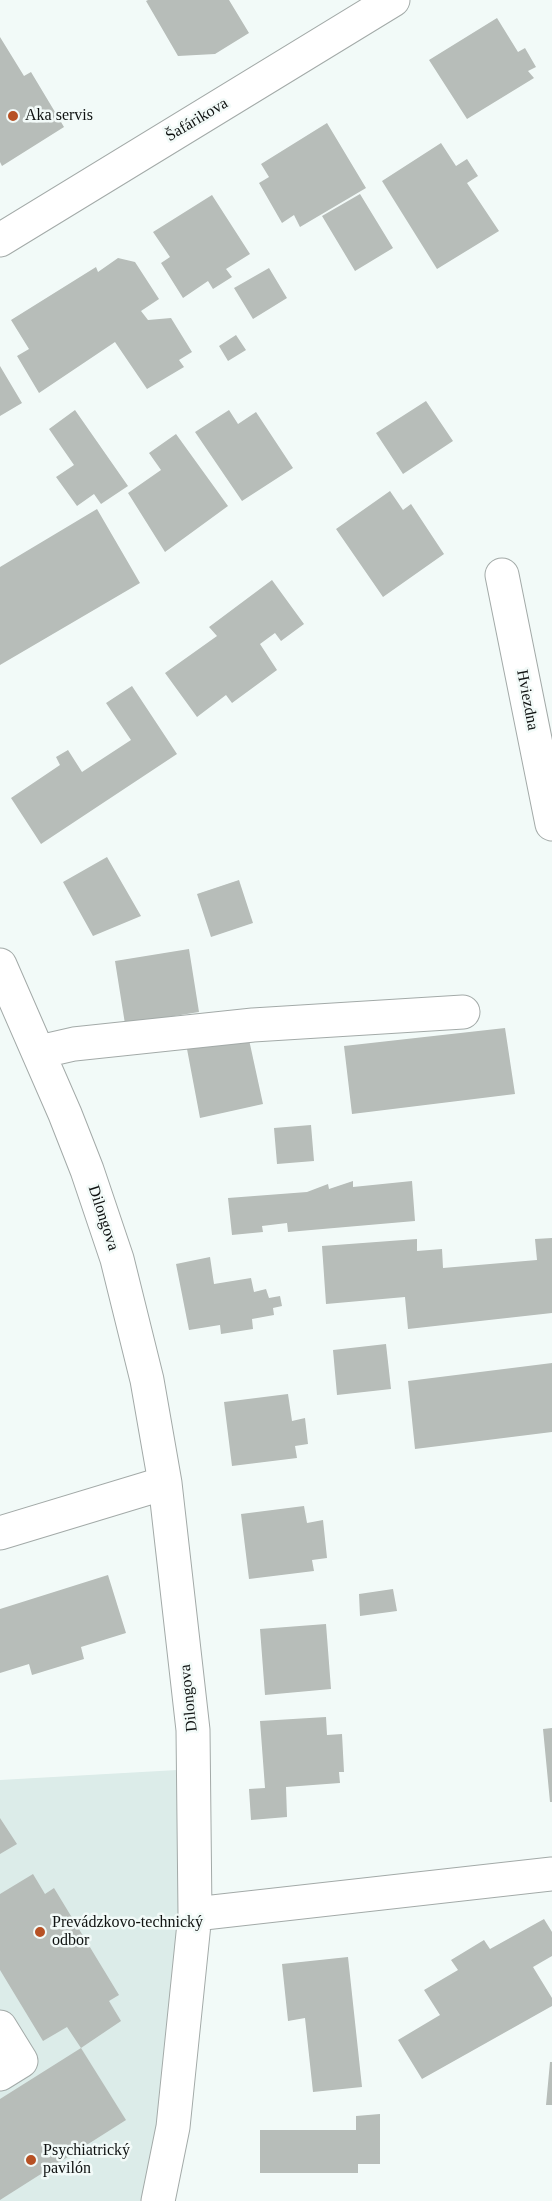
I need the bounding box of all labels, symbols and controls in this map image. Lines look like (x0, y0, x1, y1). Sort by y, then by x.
street label: Šafárikova (162, 94, 232, 146)
place label: Aka servis (25, 106, 93, 126)
marker: Aka servis (6, 109, 20, 123)
street label: Hviezdna (512, 668, 542, 732)
street label: Dilongova (83, 1183, 123, 1253)
street label: Dilongova (176, 1663, 202, 1733)
place label: Prevádzkovo‑technický odbor (52, 1913, 203, 1951)
marker: Prevádzkovo‑technický odbor (33, 1925, 47, 1939)
place label: Psychiatrický pavilón (43, 2141, 130, 2179)
marker: Psychiatrický pavilón (24, 2153, 38, 2167)

